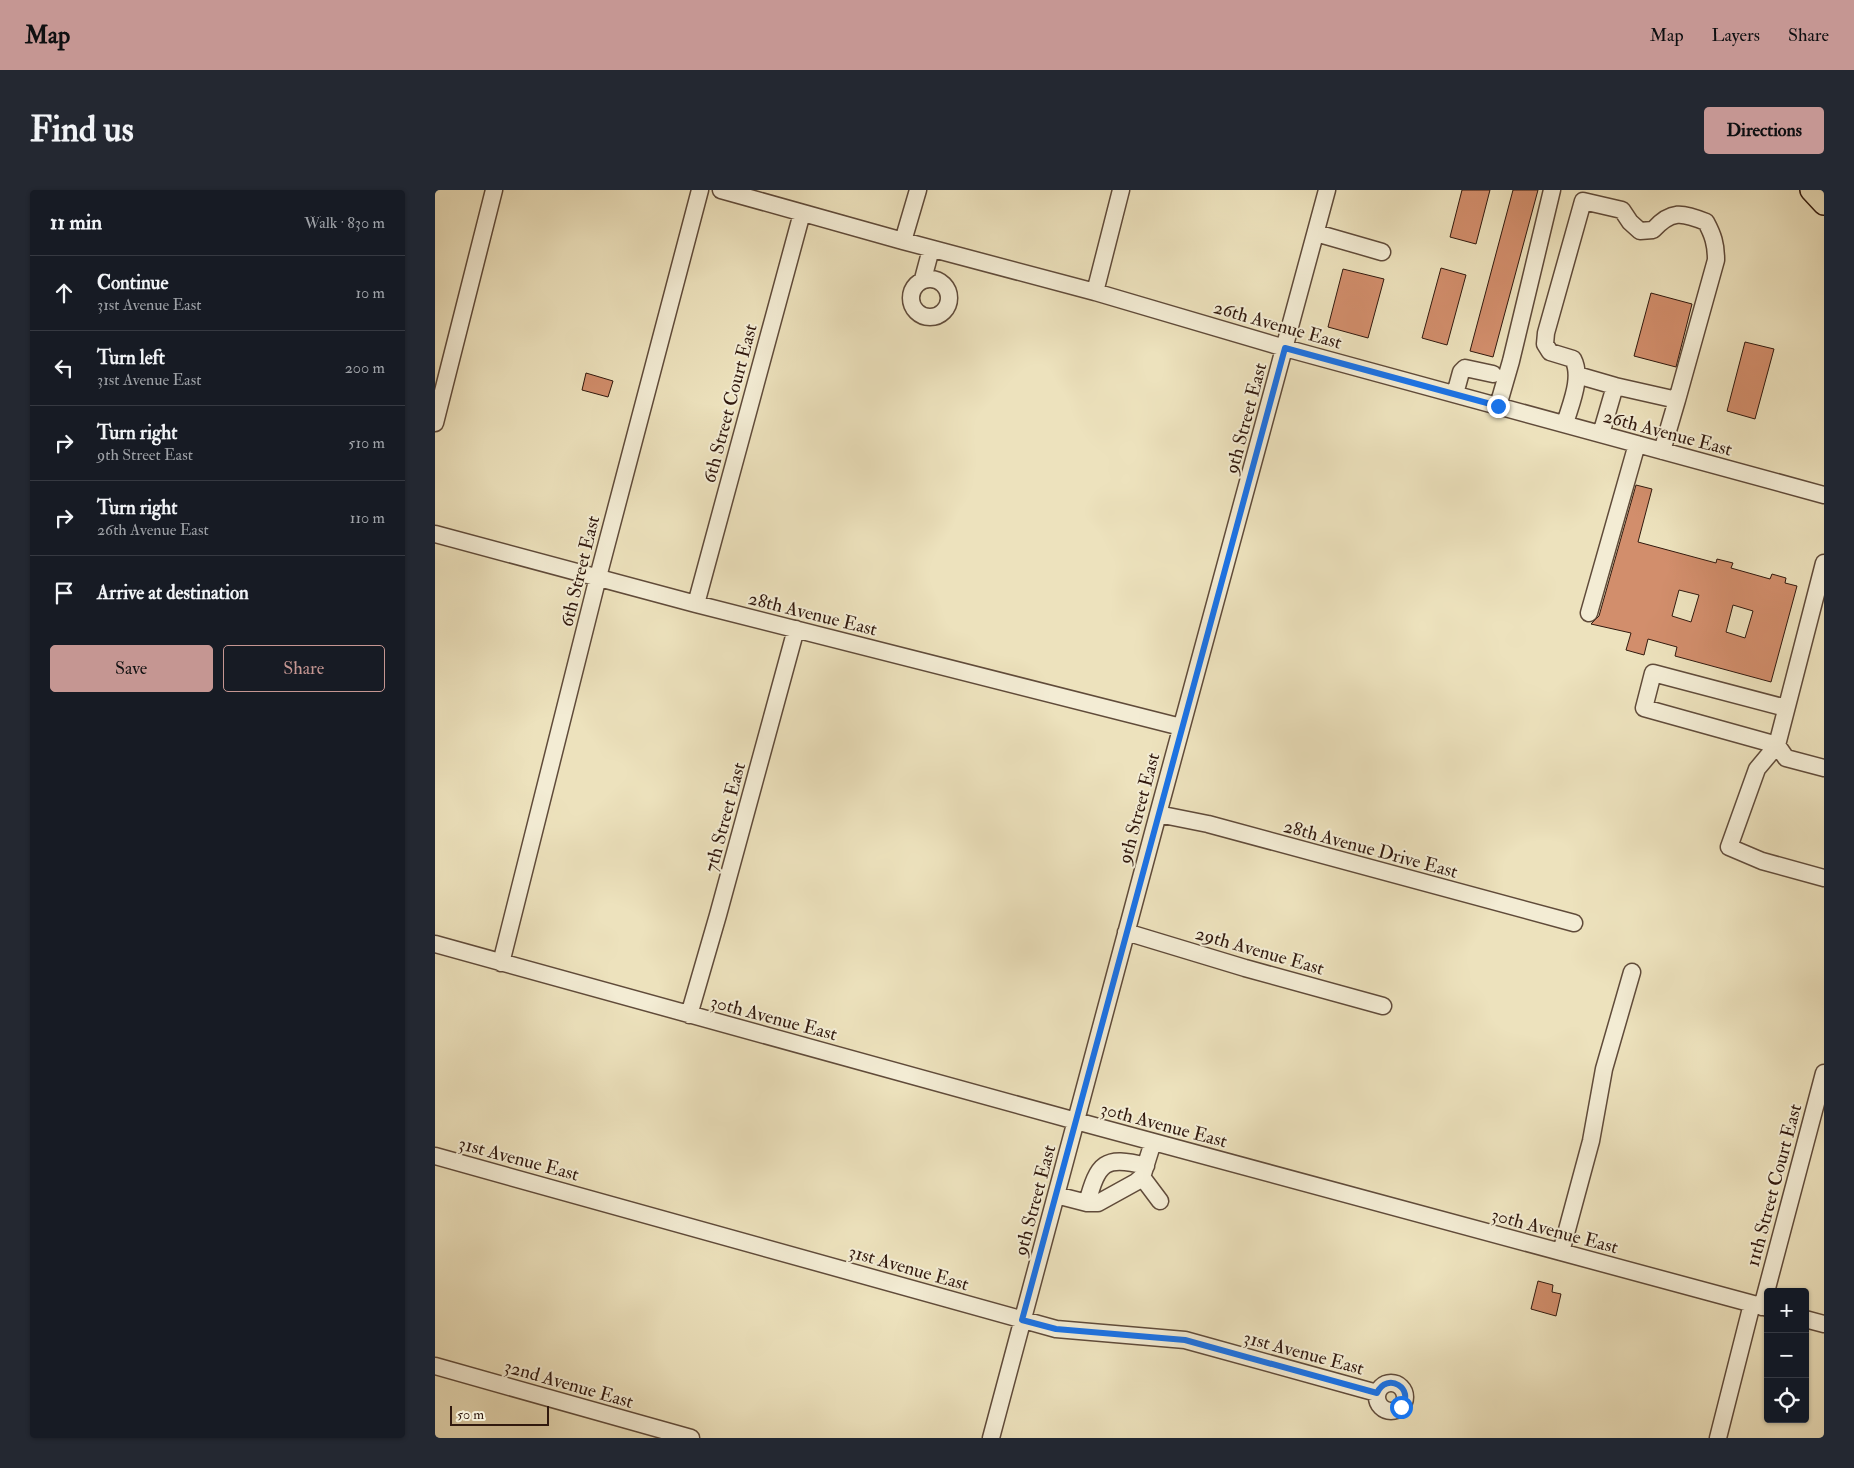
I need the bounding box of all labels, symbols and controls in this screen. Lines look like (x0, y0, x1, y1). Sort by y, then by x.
text: Map (25, 20, 70, 51)
text: Map (1650, 24, 1684, 47)
text: Layers (1712, 24, 1760, 47)
text: Share (1788, 24, 1829, 47)
button: Directions (1704, 107, 1824, 154)
text: Find us (30, 108, 134, 152)
text: 11 min (50, 209, 102, 236)
text: Walk · 830 m (304, 213, 385, 233)
text: Continue (97, 271, 168, 295)
icon: ahead (50, 279, 78, 307)
text: 10 m (355, 283, 385, 303)
text: 31st Avenue East (97, 295, 201, 315)
street label: 26th Avenue East (1211, 295, 1345, 355)
street label: 6th Street Court East (697, 321, 763, 485)
text: Turn left (97, 346, 165, 370)
icon: left (50, 354, 78, 382)
text: 200 m (345, 358, 385, 378)
street label: 9th Street East (1219, 360, 1272, 478)
text: 31st Avenue East (97, 370, 201, 390)
route end (1487, 395, 1510, 418)
street label: 26th Avenue East (1601, 404, 1735, 462)
text: Turn right (97, 421, 177, 445)
icon: right (50, 429, 78, 457)
text: 510 m (348, 433, 385, 453)
text: 9th Street East (97, 445, 193, 465)
text: Turn right (97, 496, 177, 520)
icon: right (50, 504, 78, 532)
text: 110 m (350, 508, 385, 528)
street label: 6th Street East (555, 513, 605, 629)
text: 26th Avenue East (97, 520, 209, 540)
icon: arrive (50, 579, 78, 607)
text: Arrive at destination (97, 581, 249, 605)
street label: 28th Avenue East (746, 586, 880, 642)
button: Save (50, 645, 213, 692)
button: Share (223, 645, 385, 692)
street label: 9th Street East (1112, 750, 1165, 868)
street label: 7th Street East (699, 760, 751, 875)
street label: 28th Avenue Drive East (1281, 814, 1460, 884)
street label: 29th Avenue East (1193, 921, 1327, 981)
street label: 30th Avenue East (708, 990, 840, 1046)
street label: 30th Avenue East (1098, 1097, 1230, 1153)
street label: 11th Street Court East (1741, 1101, 1807, 1269)
street label: 31st Avenue East (456, 1131, 582, 1187)
street label: 9th Street East (1008, 1142, 1061, 1260)
street label: 30th Avenue East (1489, 1203, 1621, 1259)
street label: 31st Avenue East (846, 1239, 972, 1297)
map controls (1764, 1288, 1809, 1423)
button: + (1764, 1288, 1809, 1333)
street label: 31st Avenue East (1241, 1325, 1367, 1381)
button: − (1764, 1333, 1809, 1378)
street label: 32nd Avenue East (501, 1354, 636, 1414)
button: locate (1764, 1378, 1809, 1423)
route start (1390, 1396, 1413, 1419)
scale bar (450, 1403, 549, 1426)
text: 50 m (457, 1406, 484, 1423)

